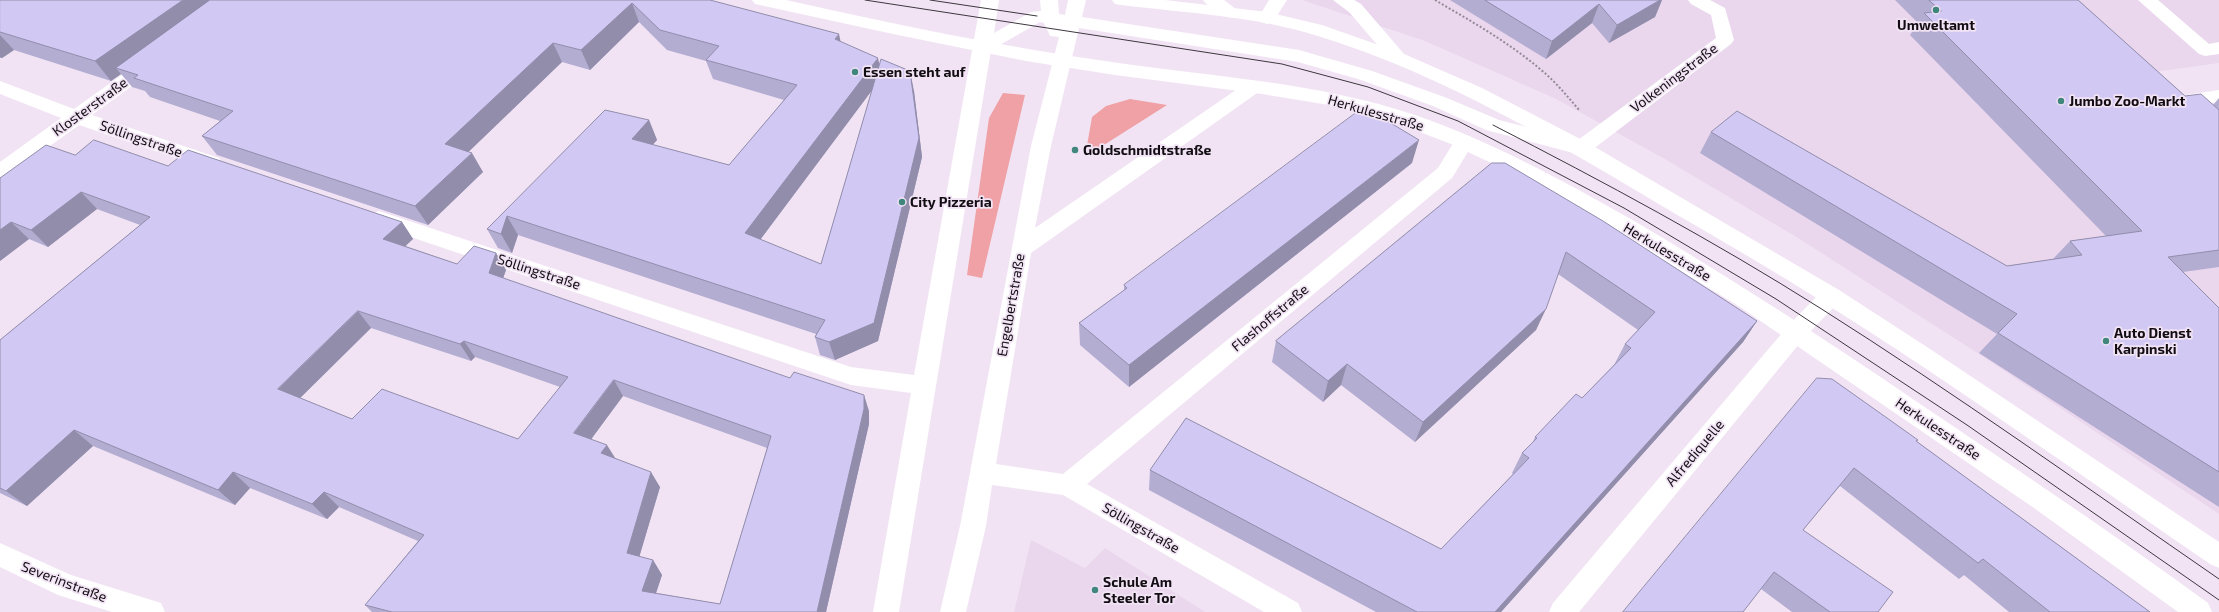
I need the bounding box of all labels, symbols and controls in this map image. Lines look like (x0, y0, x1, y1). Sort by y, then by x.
marker: Umweltamt (1931, 5, 1941, 15)
place label: Umweltamt (1897, 17, 1975, 33)
street label: Volkeningstraße (1627, 40, 1721, 116)
place label: Essen steht auf (863, 64, 965, 80)
marker: Essen steht auf (850, 67, 860, 77)
street label: Klosterstraße (49, 74, 131, 140)
street label: Herkulesstraße (1326, 91, 1426, 135)
place label: Jumbo Zoo-Markt (2069, 93, 2185, 109)
marker: Jumbo Zoo-Markt (2056, 96, 2066, 106)
street label: Söllingstraße (97, 117, 185, 161)
place label: Goldschmidtstraße (1083, 142, 1211, 158)
marker: Goldschmidtstraße (1070, 145, 1080, 155)
place label: City Pizzeria (910, 194, 992, 210)
marker: City Pizzeria (897, 197, 907, 207)
street label: Herkulesstraße (1620, 219, 1714, 285)
street label: Söllingstraße (495, 251, 583, 293)
street label: Engelbertstraße (994, 252, 1028, 358)
street label: Flashoffstraße (1228, 281, 1312, 355)
place label: Auto Dienst Karpinski (2114, 325, 2191, 358)
marker: Auto Dienst Karpinski (2101, 336, 2111, 346)
street label: Herkulesstraße (1892, 394, 1984, 464)
street label: Alfrediquelle (1662, 416, 1728, 490)
street label: Söllingstraße (1099, 499, 1183, 557)
street label: Severinstraße (19, 558, 109, 606)
place label: Schule Am Steeler Tor (1103, 574, 1175, 606)
marker: Schule Am Steeler Tor (1090, 585, 1100, 595)

